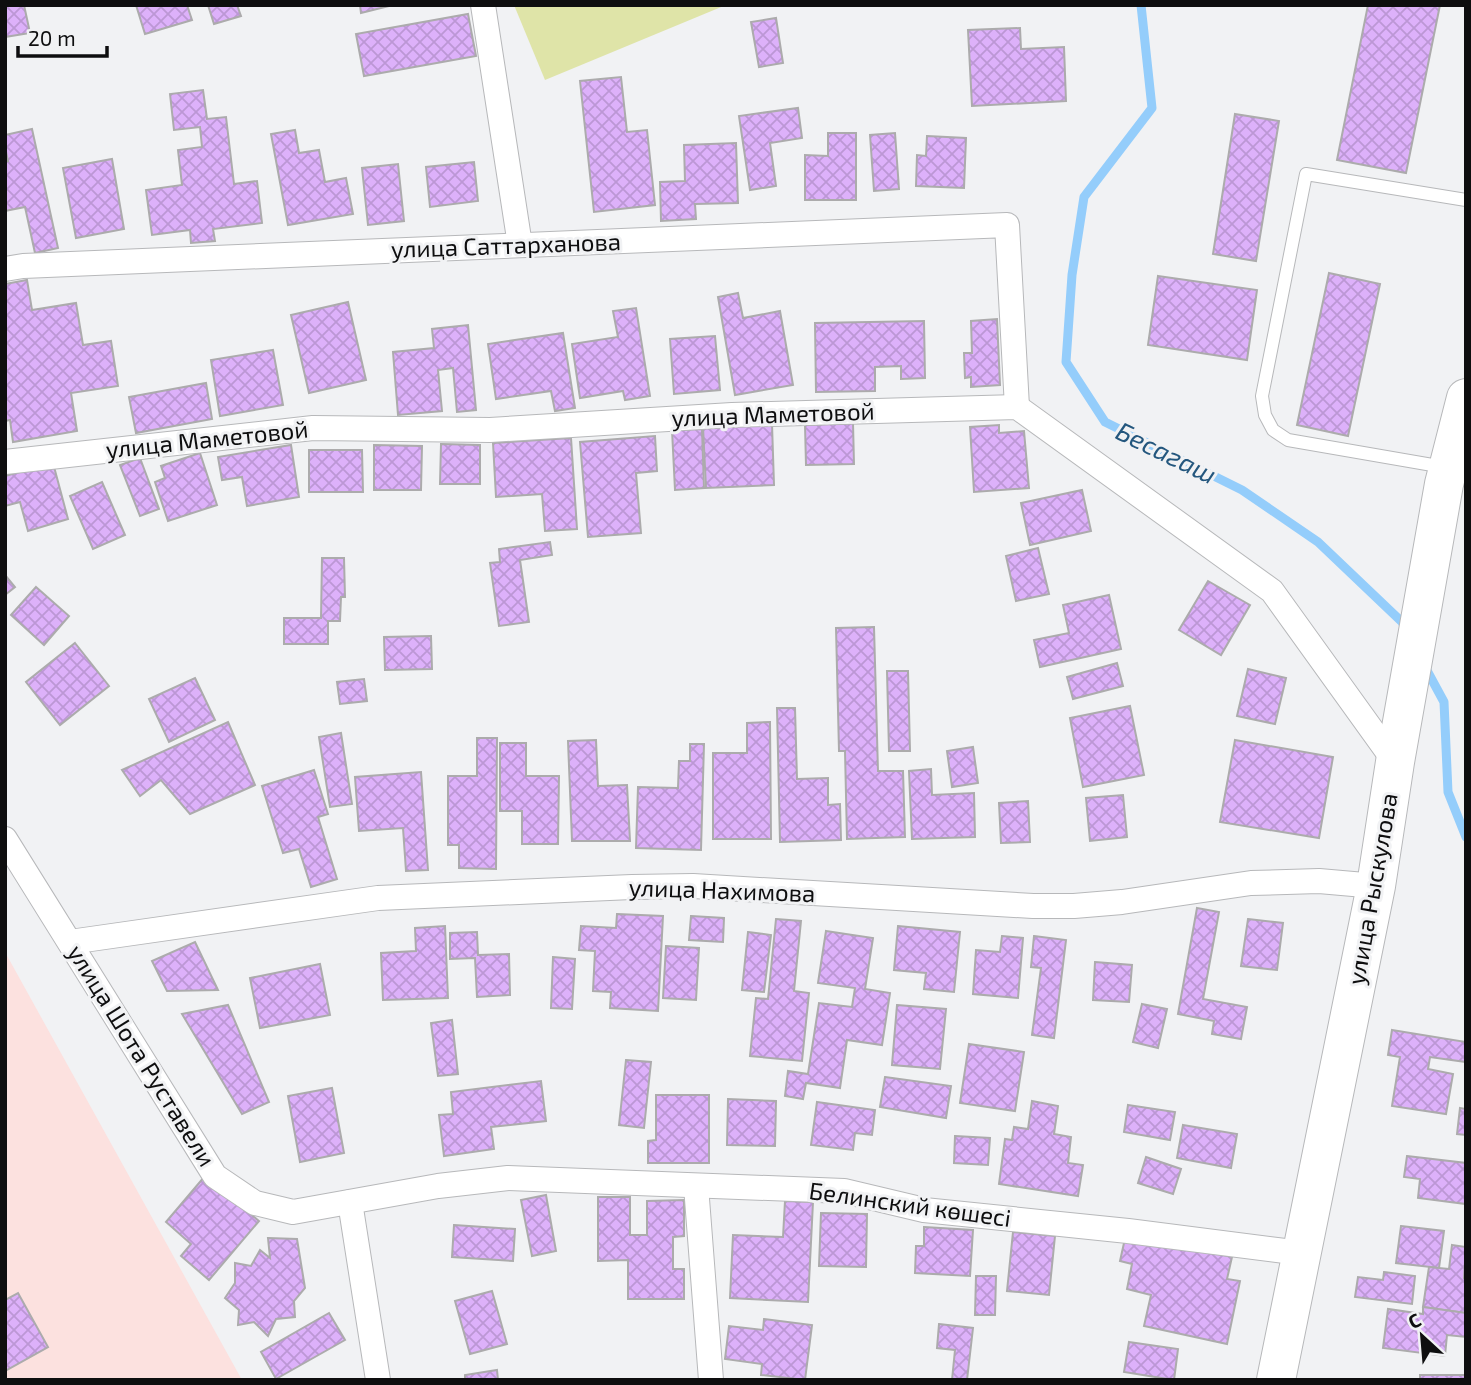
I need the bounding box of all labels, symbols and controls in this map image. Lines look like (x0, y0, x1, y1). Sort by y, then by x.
scale bar (18, 14, 107, 58)
text: 20 m (28, 25, 76, 50)
street label: улица Саттарханова (390, 226, 622, 264)
street label: улица Маметовой (671, 395, 875, 433)
street label: улица Маметовой (104, 413, 310, 465)
water label: Бесагаш (1111, 414, 1222, 489)
street label: улица Рыскулова (1340, 791, 1404, 987)
street label: улица Нахимова (628, 872, 816, 908)
street label: улица Шота Руставели (61, 939, 222, 1172)
street label: Белинский көшесi (807, 1175, 1013, 1232)
north arrow (1387, 1301, 1457, 1371)
text: С (1404, 1307, 1424, 1333)

